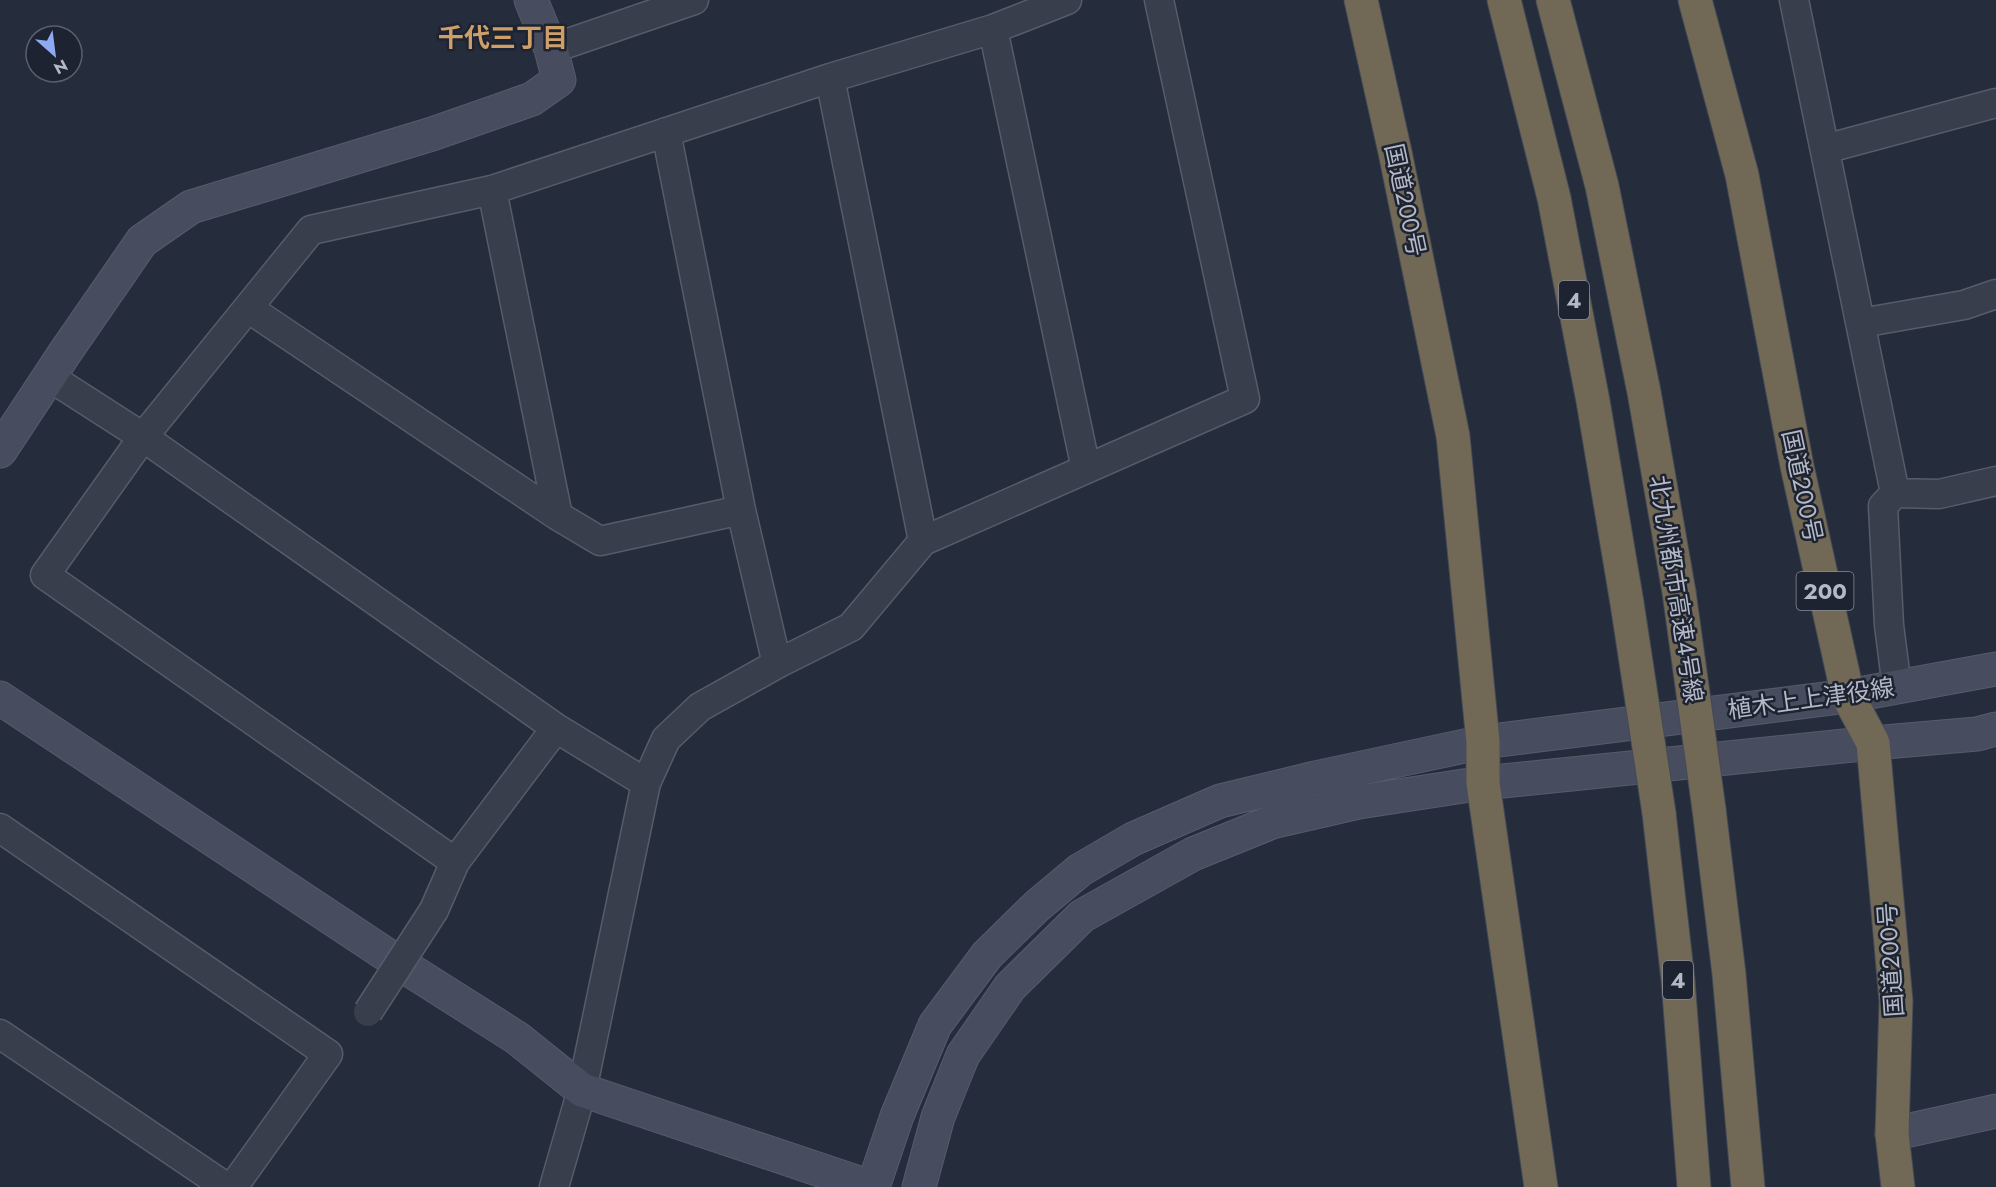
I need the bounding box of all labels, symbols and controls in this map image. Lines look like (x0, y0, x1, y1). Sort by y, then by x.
district label: 千代三丁目 (438, 19, 568, 57)
north arrow (24, 24, 84, 84)
text: N (50, 54, 72, 80)
street label: 国道200号 (1376, 140, 1435, 260)
road number: 4 (1559, 281, 1589, 319)
street label: 国道200号 (1773, 426, 1832, 546)
street label: 北九州都市高速4号線 (1641, 473, 1712, 705)
road number: 200 (1796, 572, 1854, 610)
street label: 植木上上津役線 (1725, 669, 1897, 728)
street label: 国道200号 (1869, 902, 1912, 1018)
road number: 4 (1663, 961, 1693, 999)

